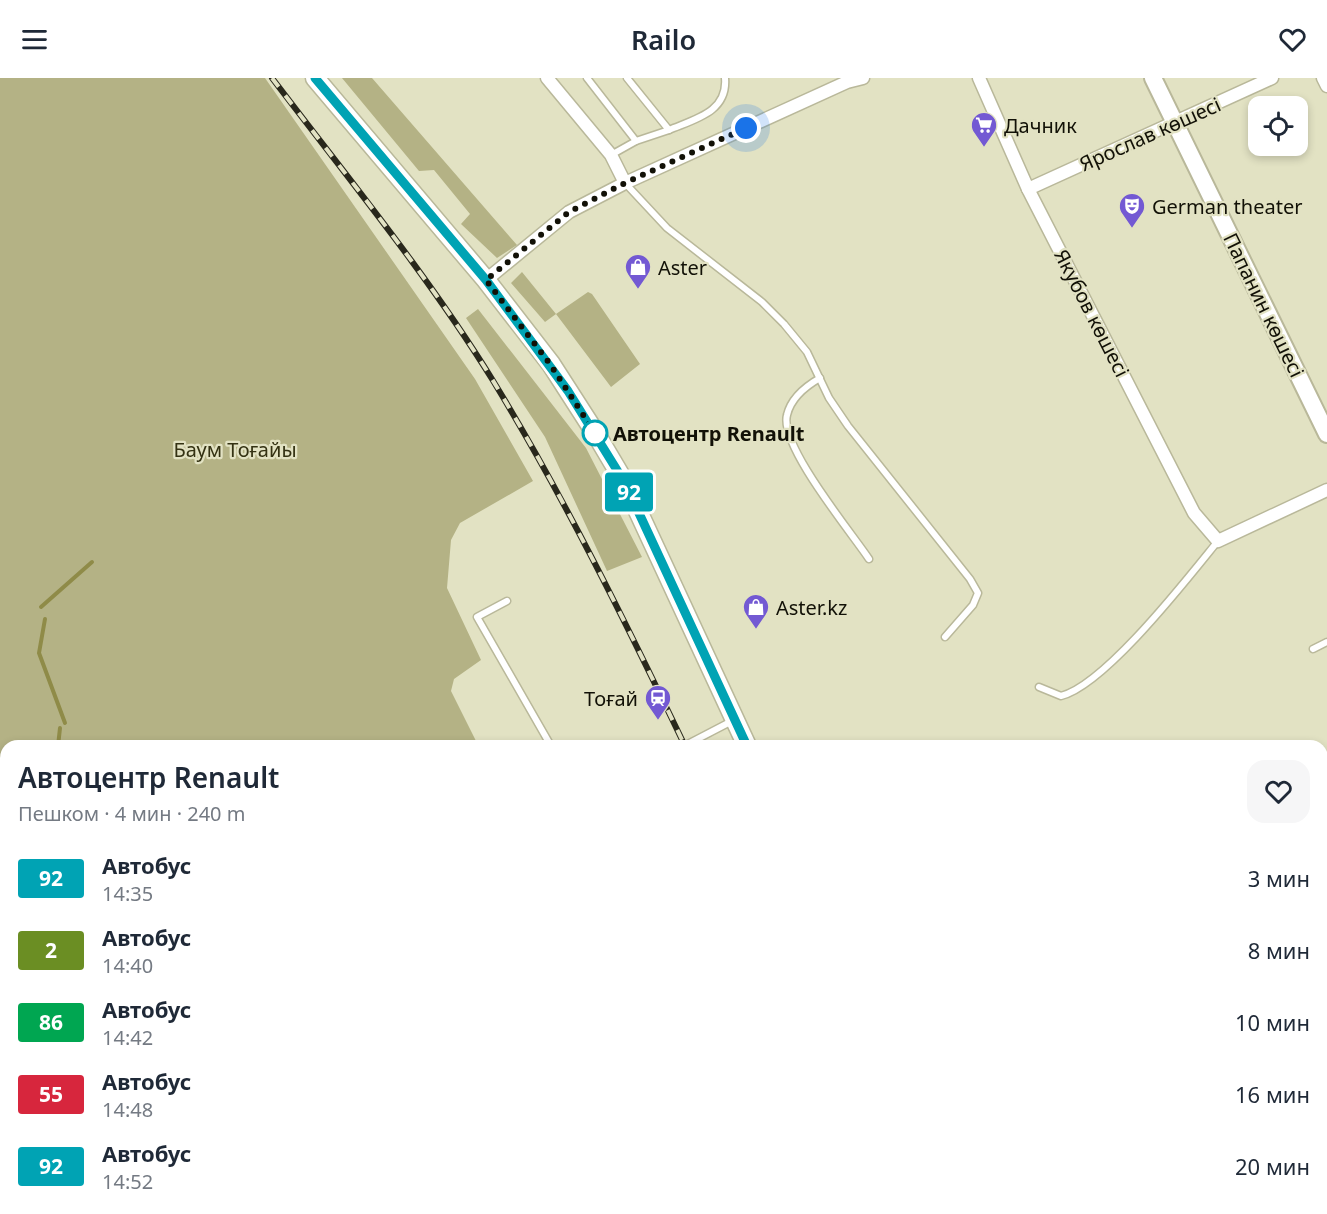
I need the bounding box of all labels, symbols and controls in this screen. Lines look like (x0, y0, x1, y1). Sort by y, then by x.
text: Railo (631, 21, 696, 58)
icon: menu (18, 23, 51, 56)
icon: heart (1276, 23, 1309, 56)
street label: Ярослав көшесі (1075, 91, 1225, 177)
map controls (1248, 96, 1308, 156)
button: locate (1248, 96, 1308, 156)
supermarket icon: Дачник (969, 110, 999, 148)
place label: Дачник (1004, 112, 1077, 139)
your location (731, 113, 761, 143)
theatre icon: German theater (1117, 191, 1147, 229)
place label: German theater (1152, 193, 1302, 220)
street label: Папанин көшесі (1217, 228, 1311, 382)
street label: Якубов көшесі (1048, 244, 1136, 382)
shop icon: Aster (623, 252, 653, 290)
place label: Aster (658, 254, 707, 281)
marker: Автоцентр Renault (582, 420, 608, 446)
place label: Автоцентр Renault (613, 420, 805, 447)
park label: Баум Тоғайы (173, 436, 297, 463)
line badge: 92 (602, 472, 656, 512)
text: 92 (617, 478, 641, 506)
shop icon: Aster.kz (741, 592, 771, 630)
place label: Aster.kz (776, 594, 847, 621)
station icon: Тоғай (643, 683, 673, 721)
place label: Тоғай (584, 685, 638, 712)
text: Автоцентр Renault (18, 758, 279, 796)
button: heart (1247, 760, 1310, 823)
text: Пешком · 4 мин · 240 m (18, 800, 245, 827)
text: Автобус (102, 850, 191, 880)
text: 3 мин (1248, 863, 1310, 893)
text: 92 (39, 864, 63, 892)
text: 14:35 (102, 880, 153, 907)
text: Автобус (102, 922, 191, 952)
text: 8 мин (1248, 935, 1310, 965)
text: 2 (45, 936, 57, 964)
text: 14:40 (102, 952, 153, 979)
text: Автобус (102, 994, 191, 1024)
text: 10 мин (1235, 1007, 1310, 1037)
text: 86 (39, 1008, 63, 1036)
text: 14:42 (102, 1024, 153, 1051)
text: Автобус (102, 1066, 191, 1096)
text: 16 мин (1235, 1079, 1310, 1109)
text: 55 (39, 1080, 63, 1108)
text: 14:48 (102, 1096, 153, 1123)
text: Автобус (102, 1138, 191, 1168)
text: 20 мин (1235, 1151, 1310, 1181)
text: 92 (39, 1152, 63, 1180)
text: 14:52 (102, 1168, 153, 1195)

